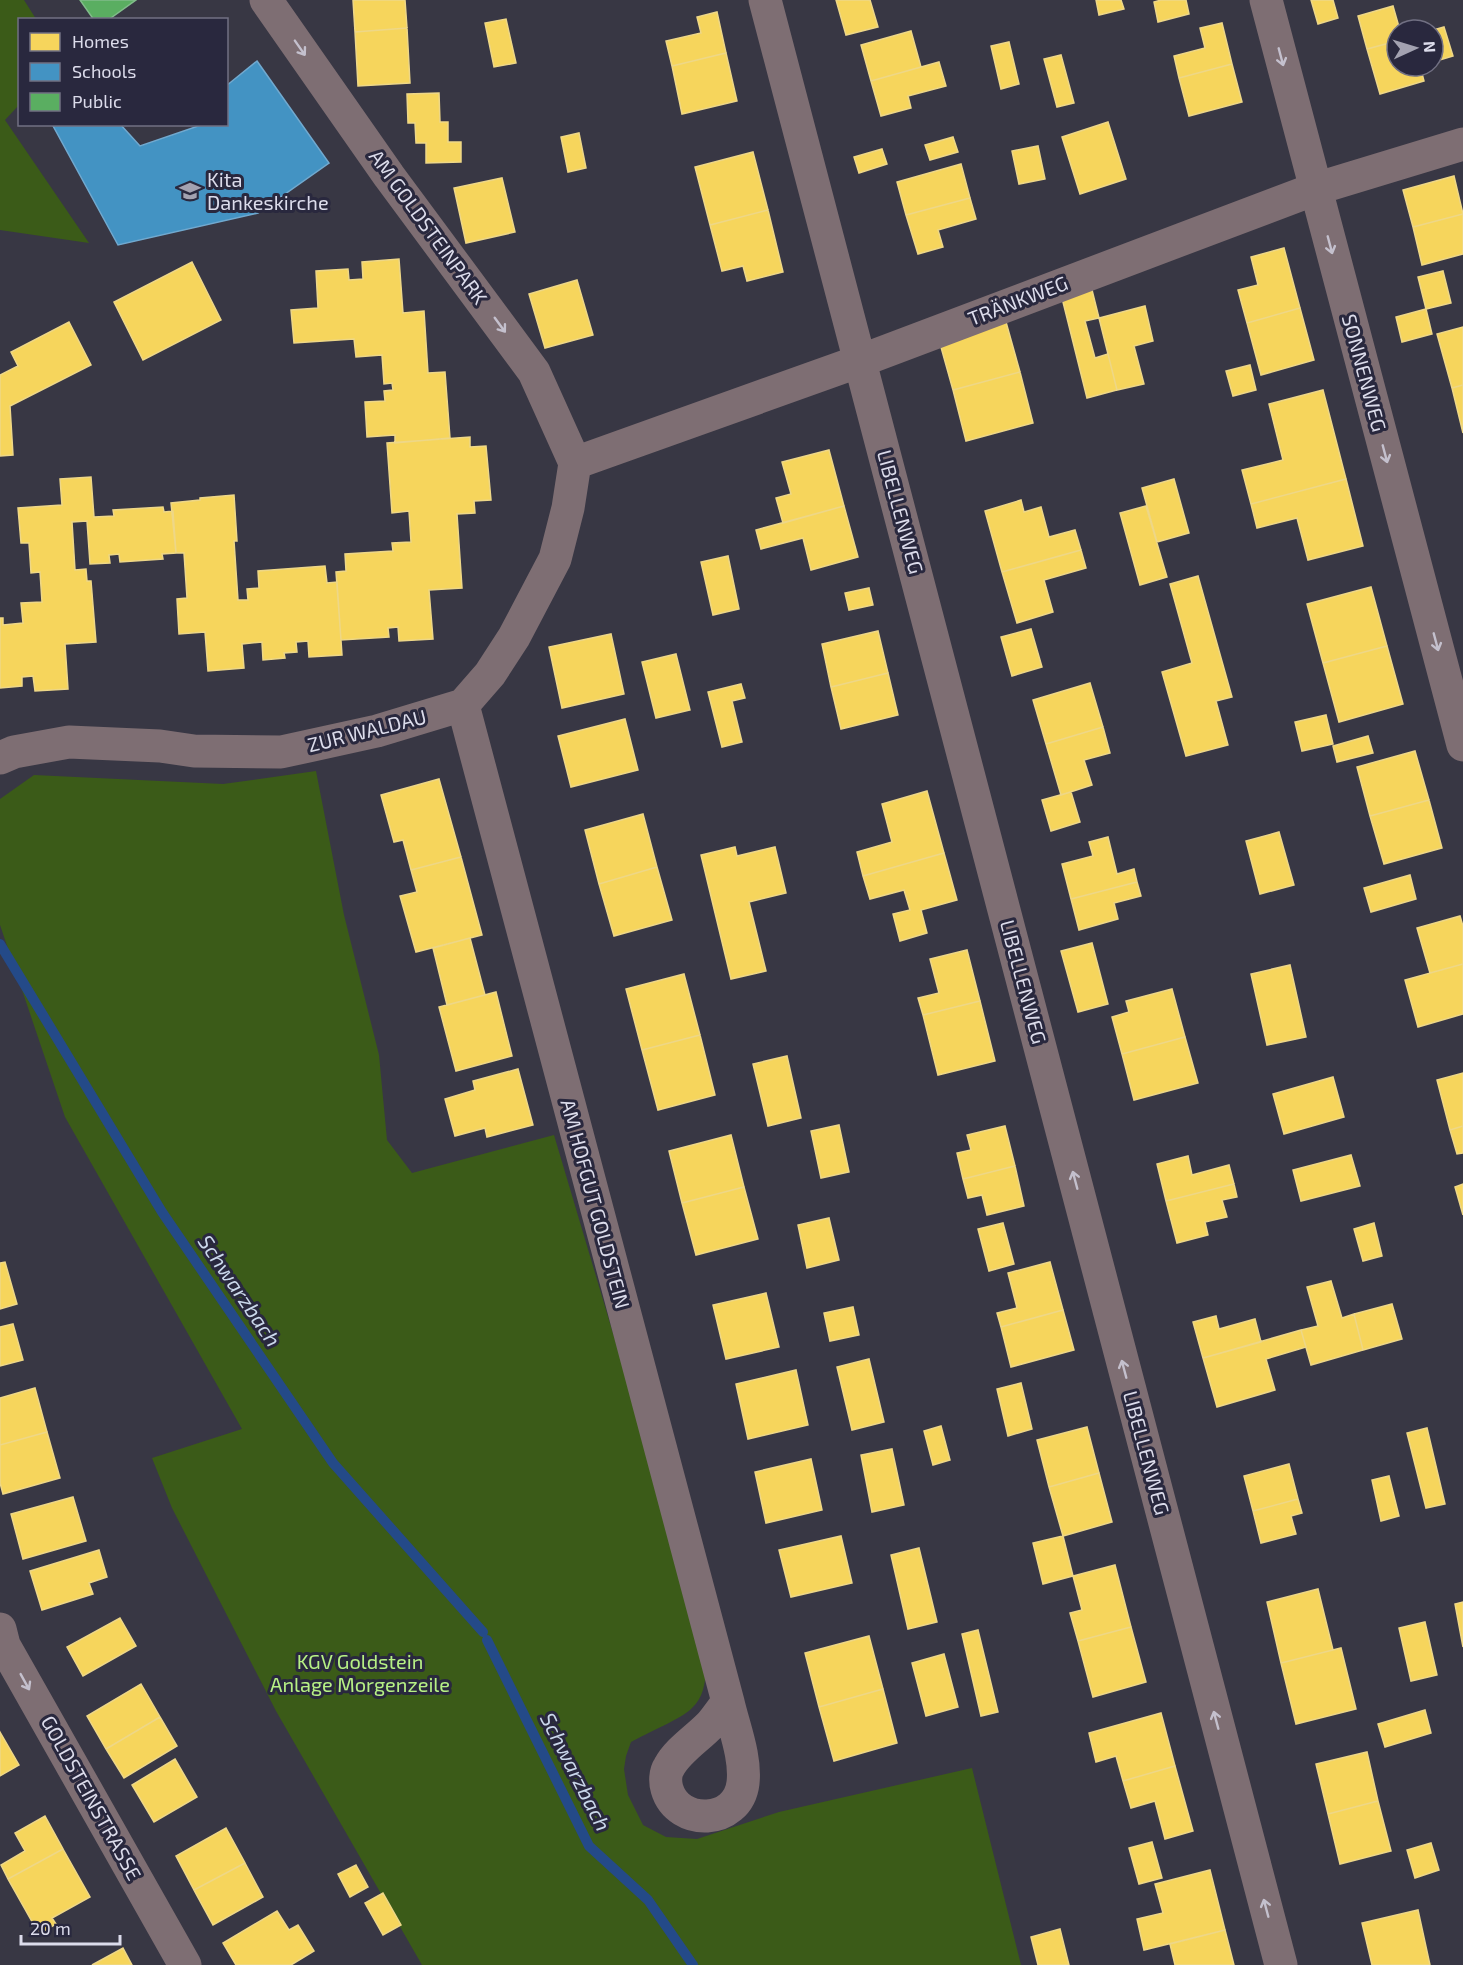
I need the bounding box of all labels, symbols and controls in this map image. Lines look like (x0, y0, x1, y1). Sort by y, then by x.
legend (18, 18, 228, 126)
north arrow (1385, 18, 1445, 78)
text: Homes (72, 30, 129, 52)
one-way arrow (294, 39, 306, 56)
text: N (1421, 40, 1440, 53)
one-way arrow (1275, 47, 1287, 66)
text: Schools (72, 60, 136, 82)
text: Public (72, 90, 122, 112)
street label: AM GOLDSTEINPARK (365, 145, 493, 308)
place label: Kita Dankeskirche (207, 167, 329, 214)
school or university icon: Kita Dankeskirche (178, 179, 202, 203)
one-way arrow (1325, 235, 1336, 254)
street label: TRÄNKWEG (964, 270, 1071, 330)
street label: SONNENWEG (1338, 311, 1392, 434)
one-way arrow (494, 317, 506, 333)
one-way arrow (1380, 444, 1392, 463)
street label: LIBELLENWEG (873, 447, 929, 576)
one-way arrow (1430, 633, 1442, 652)
street label: ZUR WALDAU (305, 704, 429, 756)
street label: LIBELLENWEG (996, 917, 1052, 1046)
street label: AM HOFGUT GOLDSTEIN (556, 1096, 636, 1311)
one-way arrow (1069, 1171, 1080, 1190)
water label: Schwarzbach (194, 1230, 287, 1351)
one-way arrow (1118, 1360, 1130, 1379)
street label: LIBELLENWEG (1119, 1388, 1175, 1517)
park label: KGV Goldstein Anlage Morgenzeile (270, 1649, 450, 1696)
one-way arrow (19, 1673, 31, 1690)
water label: Schwarzbach (536, 1708, 617, 1835)
street label: GOLDSTEINSTRASSE (37, 1711, 147, 1884)
one-way arrow (1210, 1711, 1222, 1730)
one-way arrow (1259, 1899, 1271, 1918)
scale bar (21, 1908, 120, 1946)
text: 20 m (30, 1917, 71, 1939)

